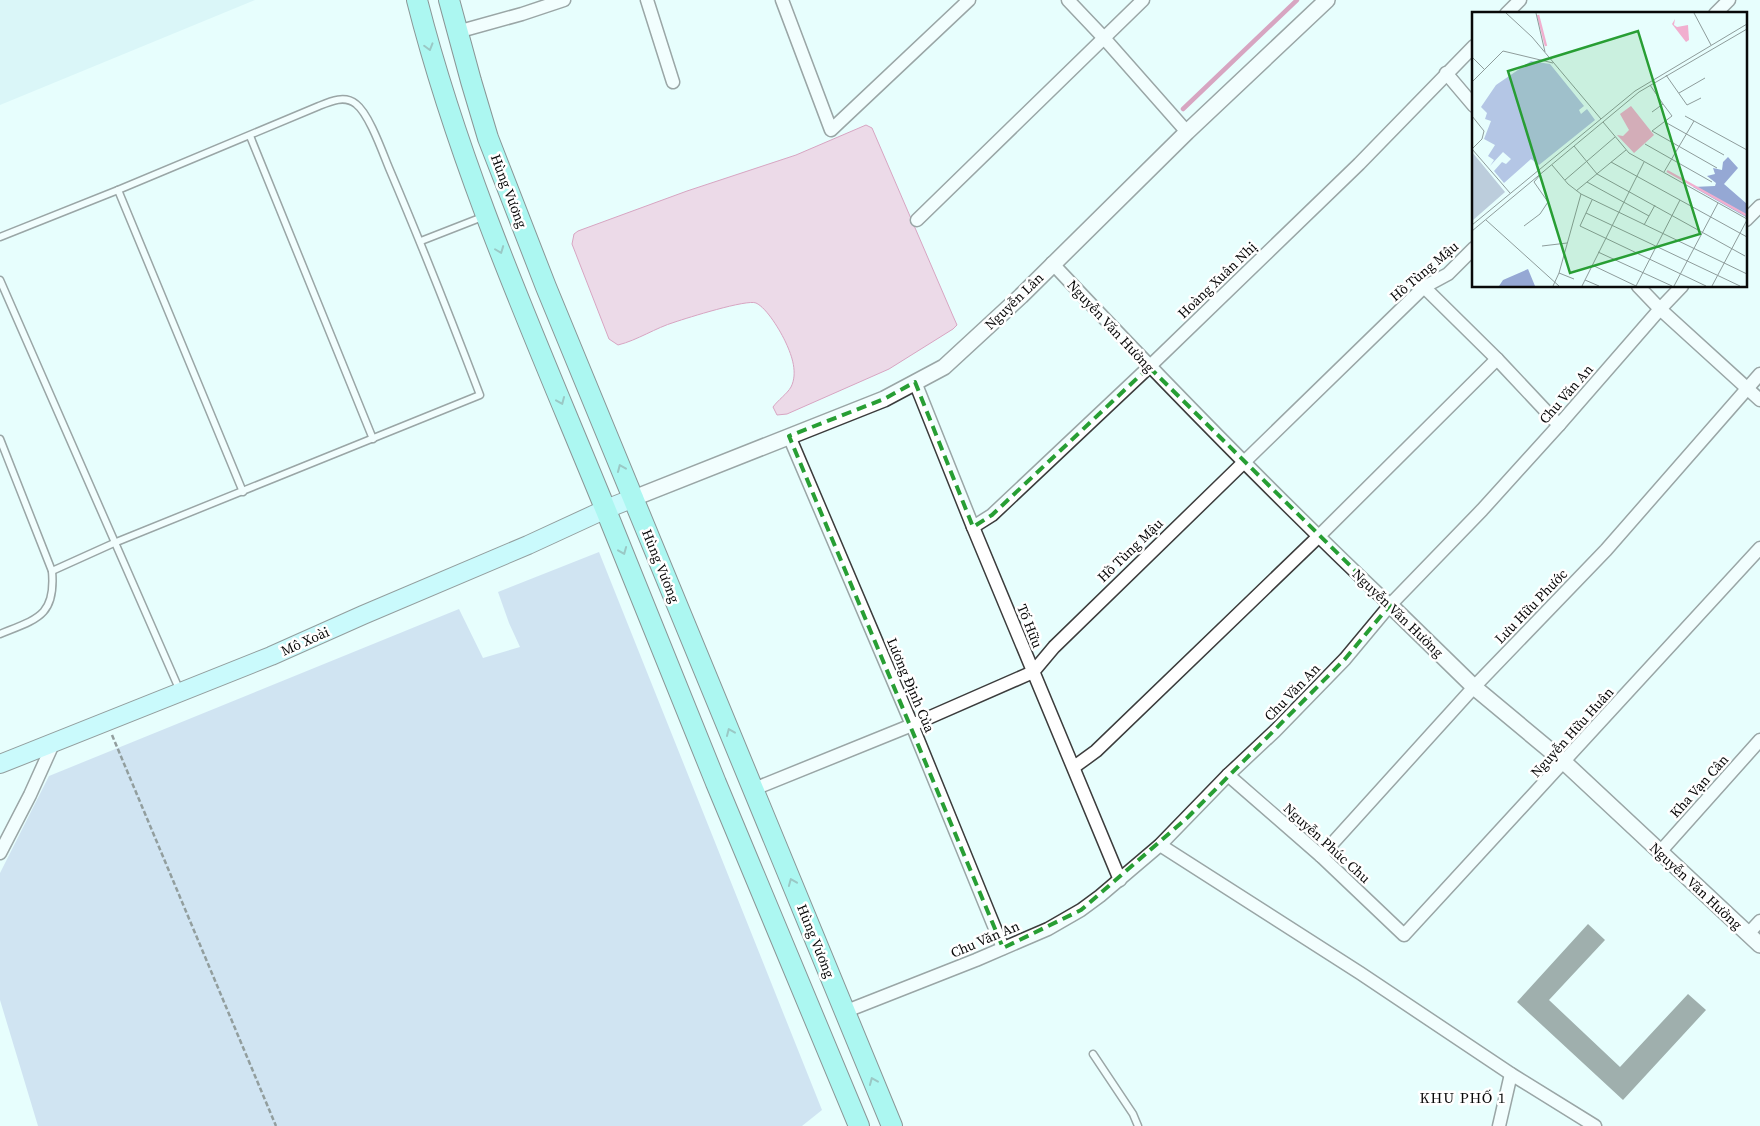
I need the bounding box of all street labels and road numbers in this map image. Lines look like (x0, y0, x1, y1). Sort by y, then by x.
street label: Hùng Vương (486, 151, 532, 231)
street label: Hồ Tùng Mậu (1385, 236, 1463, 306)
street label: Hoàng Xuân Nhị (1173, 237, 1261, 323)
street label: Nguyễn Lân (980, 267, 1048, 334)
street label: Nguyễn Văn Hưởng (1063, 275, 1159, 377)
street label: Chu Văn An (1534, 359, 1598, 428)
street label: Hồ Tùng Mậu (1093, 514, 1167, 586)
street label: Hùng Vương (637, 526, 685, 606)
street label: Nguyễn Văn Hưởng (1348, 564, 1448, 662)
street label: Lưu Hữu Phước (1490, 564, 1572, 648)
street label: Tố Hữu (1012, 601, 1048, 651)
street label: Mô Xoài (278, 622, 332, 660)
street label: Lương Định Của (882, 635, 940, 736)
street label: Chu Văn An (1259, 658, 1325, 725)
street label: Nguyễn Hữu Huân (1526, 682, 1618, 782)
street label: Kha Vạn Cân (1665, 749, 1733, 822)
street label: Nguyễn Phúc Chu (1279, 798, 1375, 888)
street label: Nguyễn Văn Hưởng (1645, 838, 1747, 934)
street label: Hùng Vương (792, 901, 840, 981)
street label: Chu Văn An (947, 915, 1023, 962)

